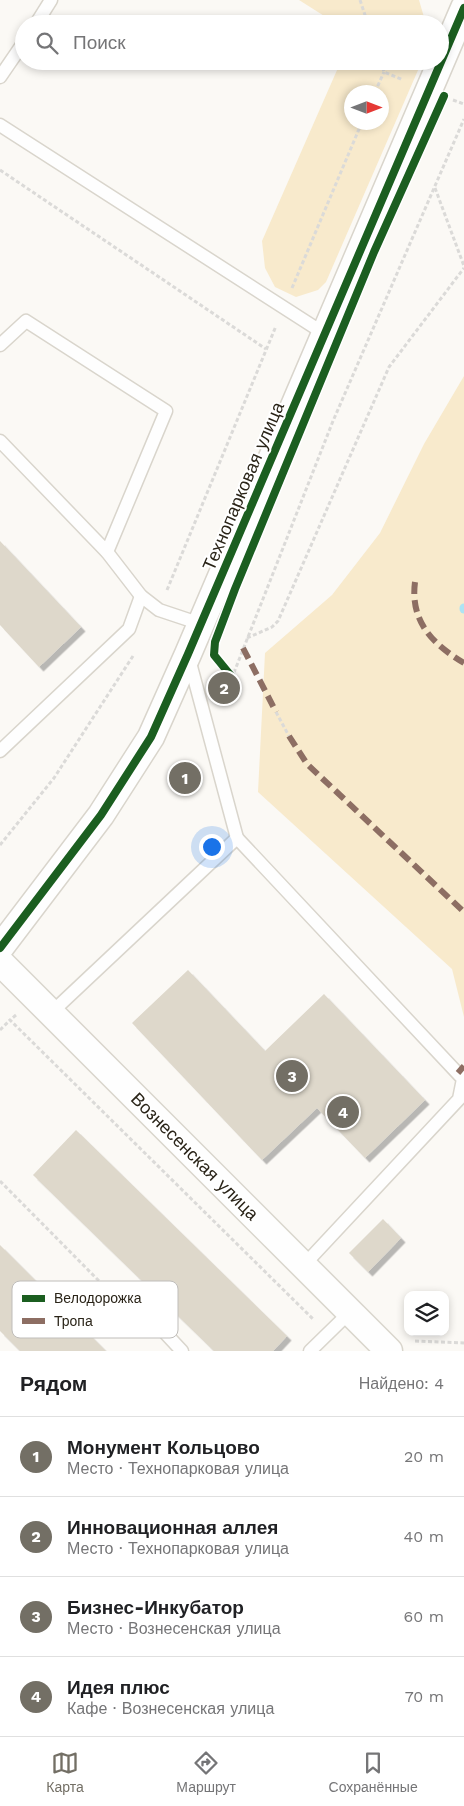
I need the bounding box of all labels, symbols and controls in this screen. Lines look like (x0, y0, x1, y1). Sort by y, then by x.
search box (15, 15, 449, 70)
icon: search (33, 29, 61, 57)
text: Поиск (73, 31, 126, 54)
north arrow (344, 85, 389, 130)
street label: Технопарковая улица (198, 398, 288, 573)
pin: 2 (208, 669, 240, 707)
pin: 1 (169, 759, 201, 797)
your location (199, 834, 225, 860)
pin: 3 (276, 1057, 308, 1095)
street label: Вознесенская улица (127, 1088, 264, 1225)
pin: 4 (327, 1093, 359, 1131)
legend (12, 1281, 178, 1338)
text: Велодорожка (54, 1290, 142, 1306)
map controls (404, 1291, 449, 1336)
button: layers (404, 1291, 449, 1336)
text: Тропа (54, 1313, 93, 1329)
text: Рядом (20, 1371, 87, 1396)
text: Найдено: 4 (359, 1374, 444, 1393)
text: Монумент Кольцово (67, 1436, 260, 1459)
text: 1 (33, 1447, 39, 1466)
text: 20 m (404, 1447, 444, 1466)
text: Место · Технопарковая улица (67, 1459, 289, 1478)
text: Инновационная аллея (67, 1516, 278, 1539)
text: 2 (31, 1527, 41, 1546)
text: 40 m (404, 1527, 444, 1546)
text: Место · Технопарковая улица (67, 1539, 289, 1558)
text: Бизнес-Инкубатор (67, 1596, 244, 1619)
text: 3 (31, 1607, 41, 1626)
text: 60 m (404, 1607, 444, 1626)
text: Место · Вознесенская улица (67, 1619, 281, 1638)
text: Идея плюс (67, 1676, 170, 1699)
text: 4 (31, 1687, 41, 1706)
text: 70 m (405, 1687, 444, 1706)
text: Кафе · Вознесенская улица (67, 1699, 274, 1718)
tab: Карта (46, 1749, 84, 1795)
tab: Маршрут (176, 1749, 236, 1795)
tab: Сохранённые (329, 1749, 418, 1795)

